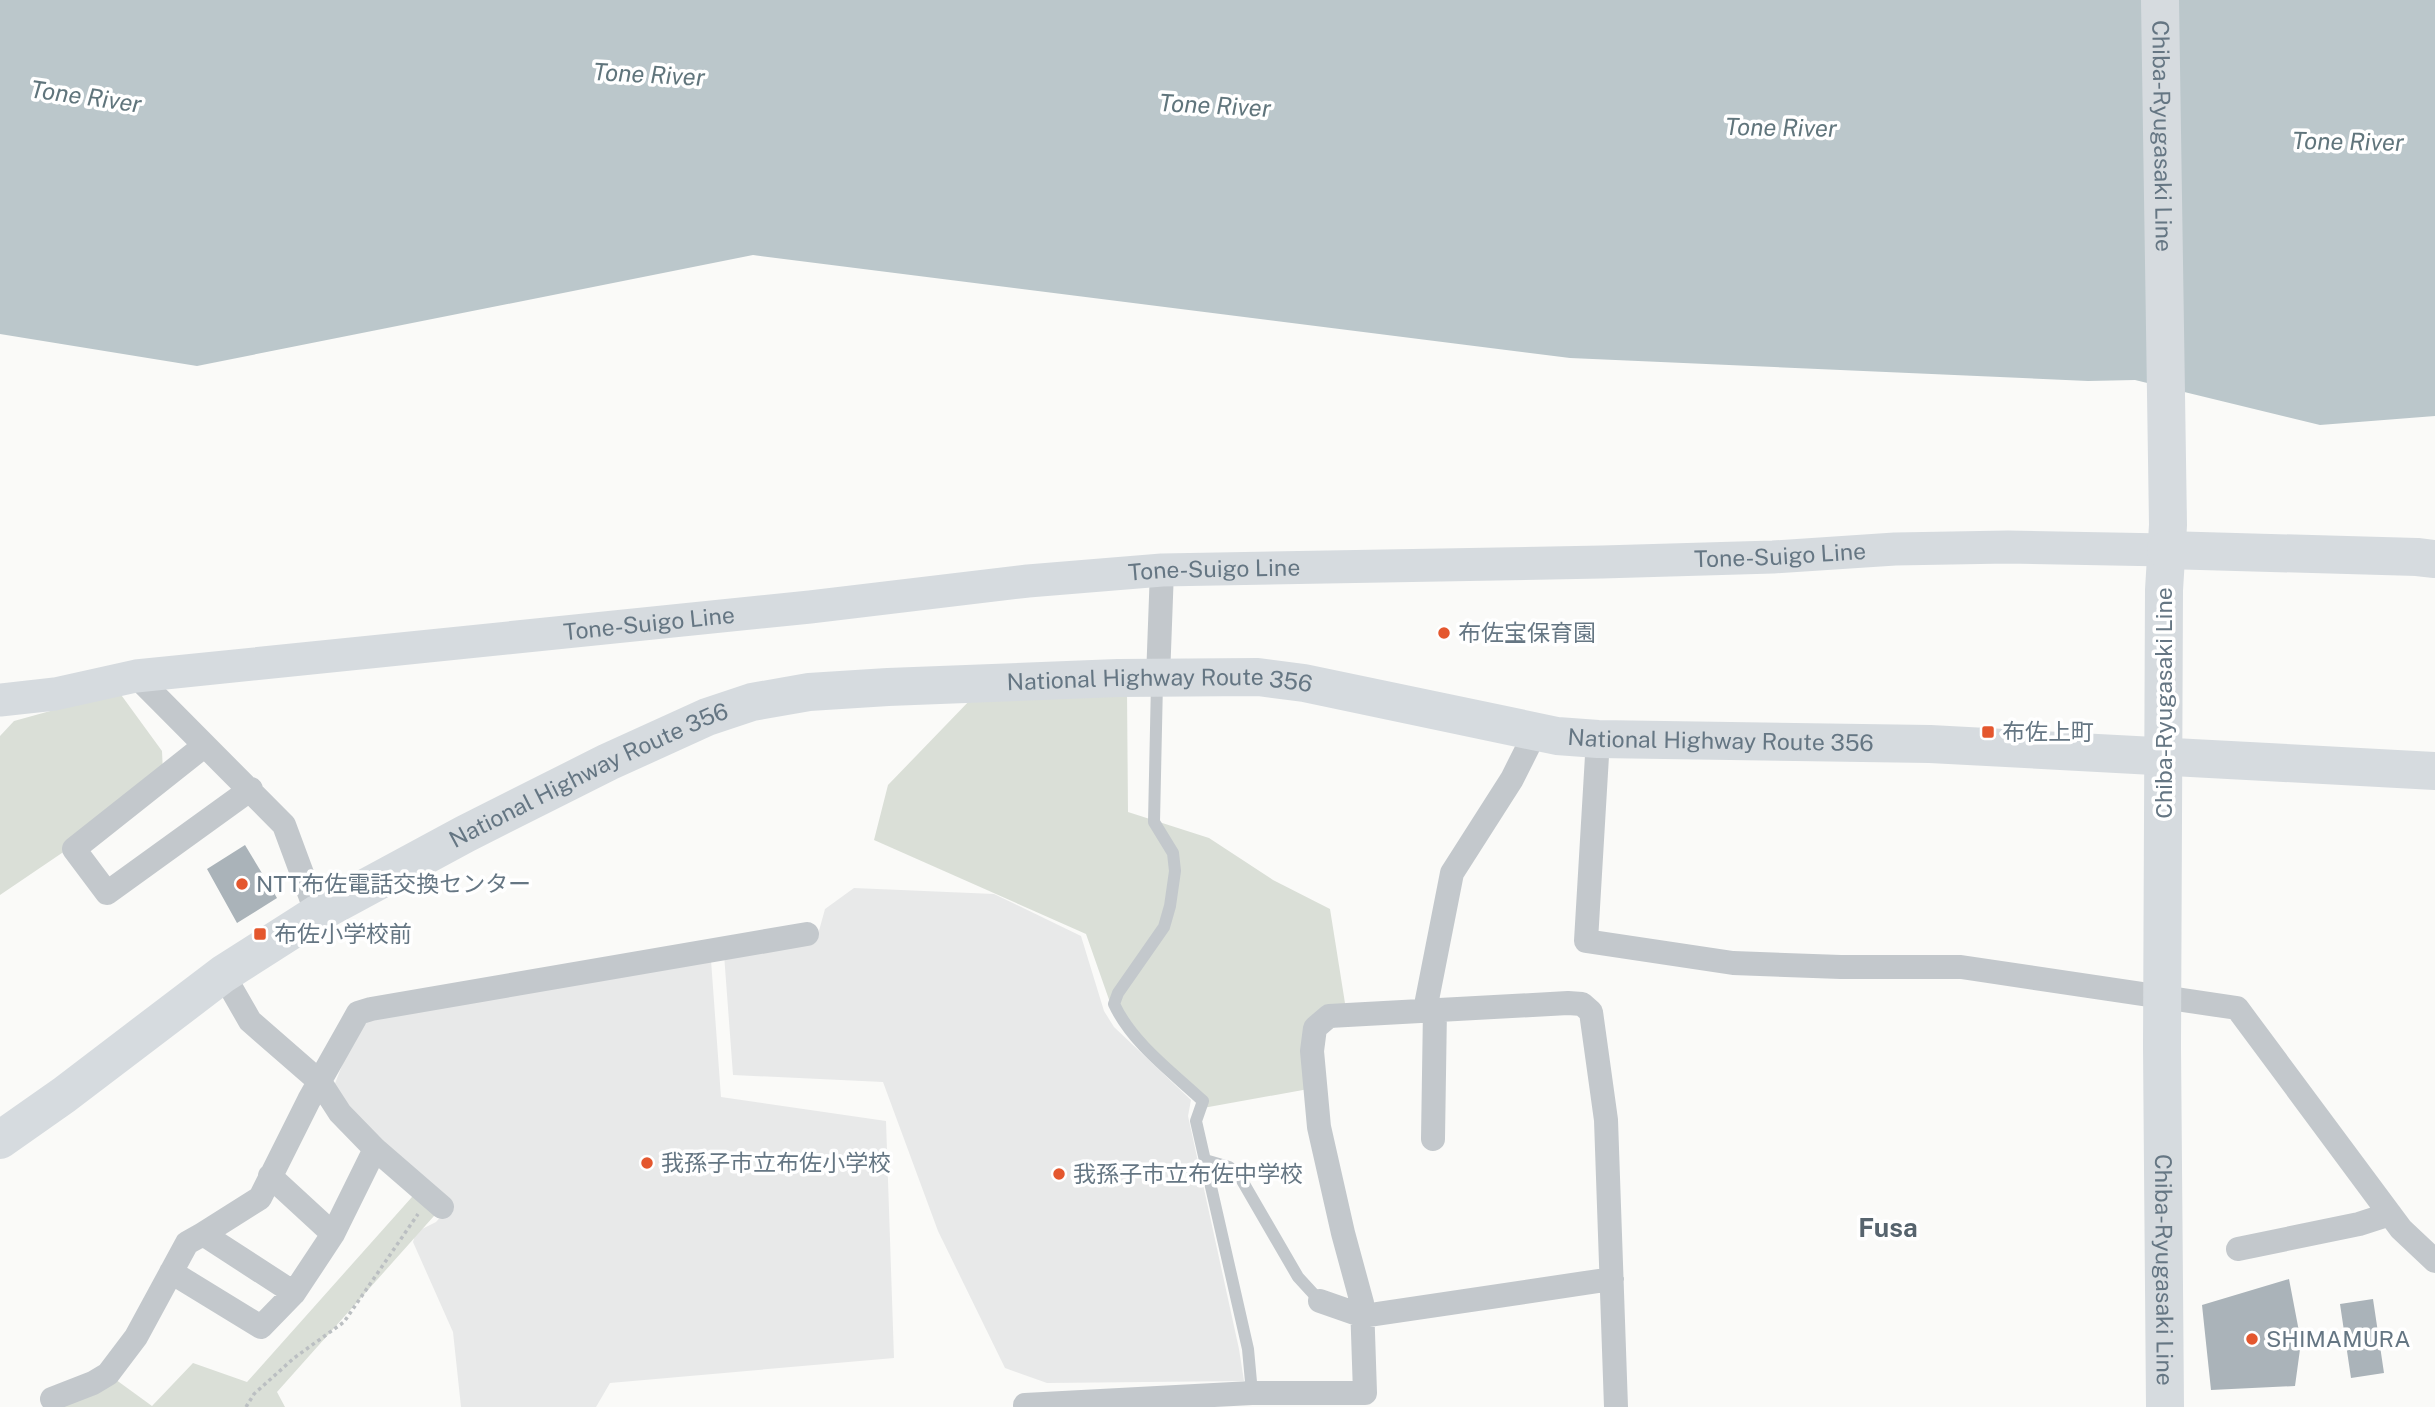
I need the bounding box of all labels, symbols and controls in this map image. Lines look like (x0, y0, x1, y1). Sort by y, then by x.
street label: Chiba-Ryugasaki Line (2147, 20, 2178, 252)
water label: Tone River (592, 57, 707, 91)
water label: Tone River (29, 74, 144, 118)
water label: Tone River (1158, 88, 1273, 122)
water label: Tone River (1725, 112, 1838, 142)
water label: Tone River (2292, 126, 2405, 156)
street label: Tone-Suigo Line (1694, 537, 1867, 572)
street label: Tone-Suigo Line (1127, 553, 1301, 586)
street label: Chiba-Ryugasaki Line (2150, 587, 2177, 819)
street label: Tone-Suigo Line (562, 601, 736, 645)
place label: 布佐宝保育園 (1458, 619, 1596, 646)
marker: 布佐宝保育園 (1436, 625, 1452, 641)
street label: National Highway Route 356 (1006, 663, 1315, 697)
street label: National Highway Route 356 (444, 697, 731, 853)
place label: 布佐上町 (2002, 718, 2094, 745)
street label: National Highway Route 356 (1567, 723, 1874, 756)
marker: 布佐上町 (1980, 724, 1996, 740)
place label: NTT布佐電話交換センター (256, 870, 531, 897)
marker: NTT布佐電話交換センター (234, 876, 250, 892)
place label: 布佐小学校前 (274, 920, 412, 947)
marker: 布佐小学校前 (252, 926, 268, 942)
place label: 我孫子市立布佐小学校 (661, 1149, 891, 1176)
street label: Chiba-Ryugasaki Line (2150, 1154, 2179, 1386)
marker: 我孫子市立布佐小学校 (639, 1155, 655, 1171)
place label: 我孫子市立布佐中学校 (1073, 1160, 1303, 1187)
marker: 我孫子市立布佐中学校 (1051, 1166, 1067, 1182)
district label: Fusa (1858, 1212, 1918, 1243)
place label: SHIMAMURA (2266, 1325, 2411, 1352)
marker: SHIMAMURA (2244, 1331, 2260, 1347)

